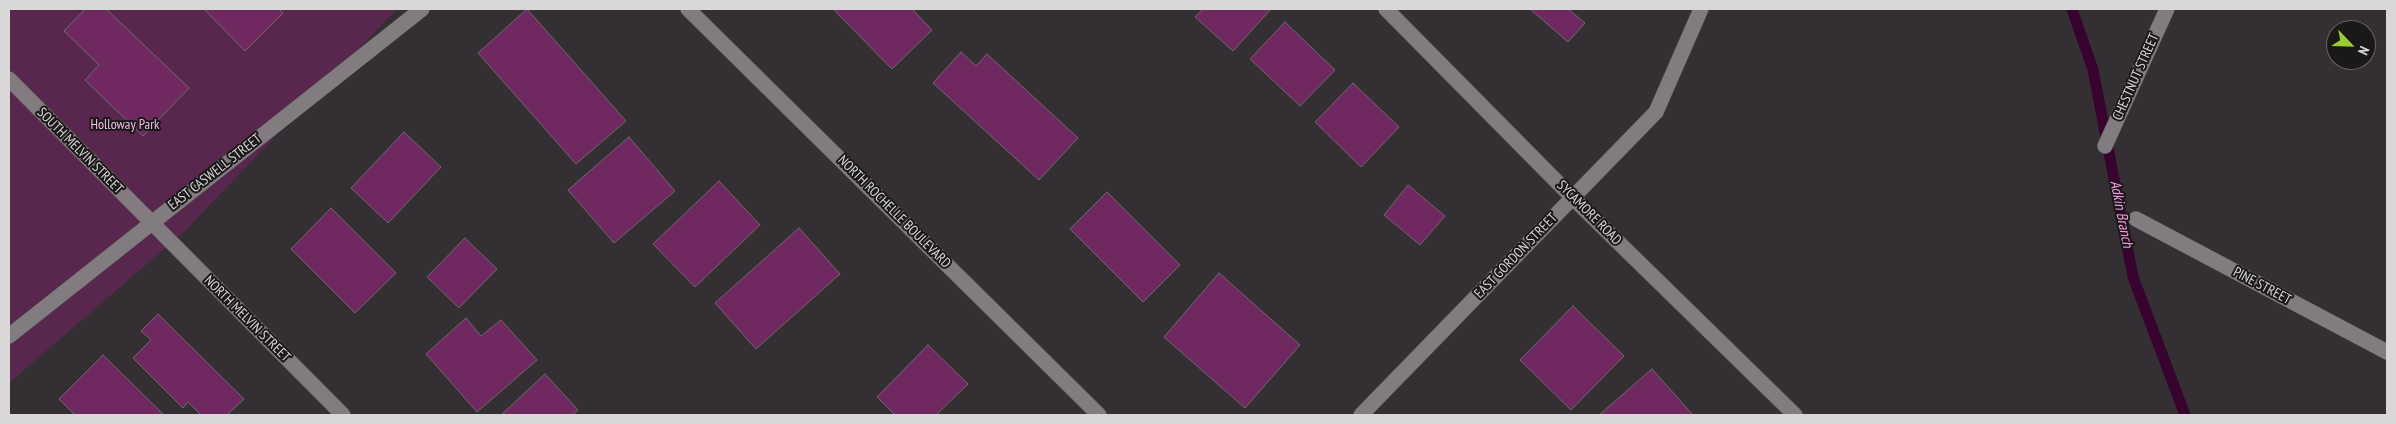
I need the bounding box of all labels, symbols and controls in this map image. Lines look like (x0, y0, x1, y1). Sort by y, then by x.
north arrow (2326, 20, 2376, 70)
street label: CHESTNUT STREET (2109, 31, 2163, 123)
text: N (2354, 44, 2374, 58)
street label: SOUTH MELVIN STREET (33, 104, 127, 198)
park label: Holloway Park (91, 117, 159, 133)
street label: EAST CASWELL STREET (165, 130, 265, 214)
street label: NORTH ROCHELLE BOULEVARD (834, 152, 954, 272)
street label: SYCAMORE ROAD (1553, 177, 1625, 249)
water label: Adkin Branch (2106, 179, 2136, 249)
street label: EAST GORDON STREET (1471, 210, 1561, 302)
street label: PINE STREET (2230, 264, 2294, 308)
street label: NORTH MELVIN STREET (200, 272, 294, 366)

